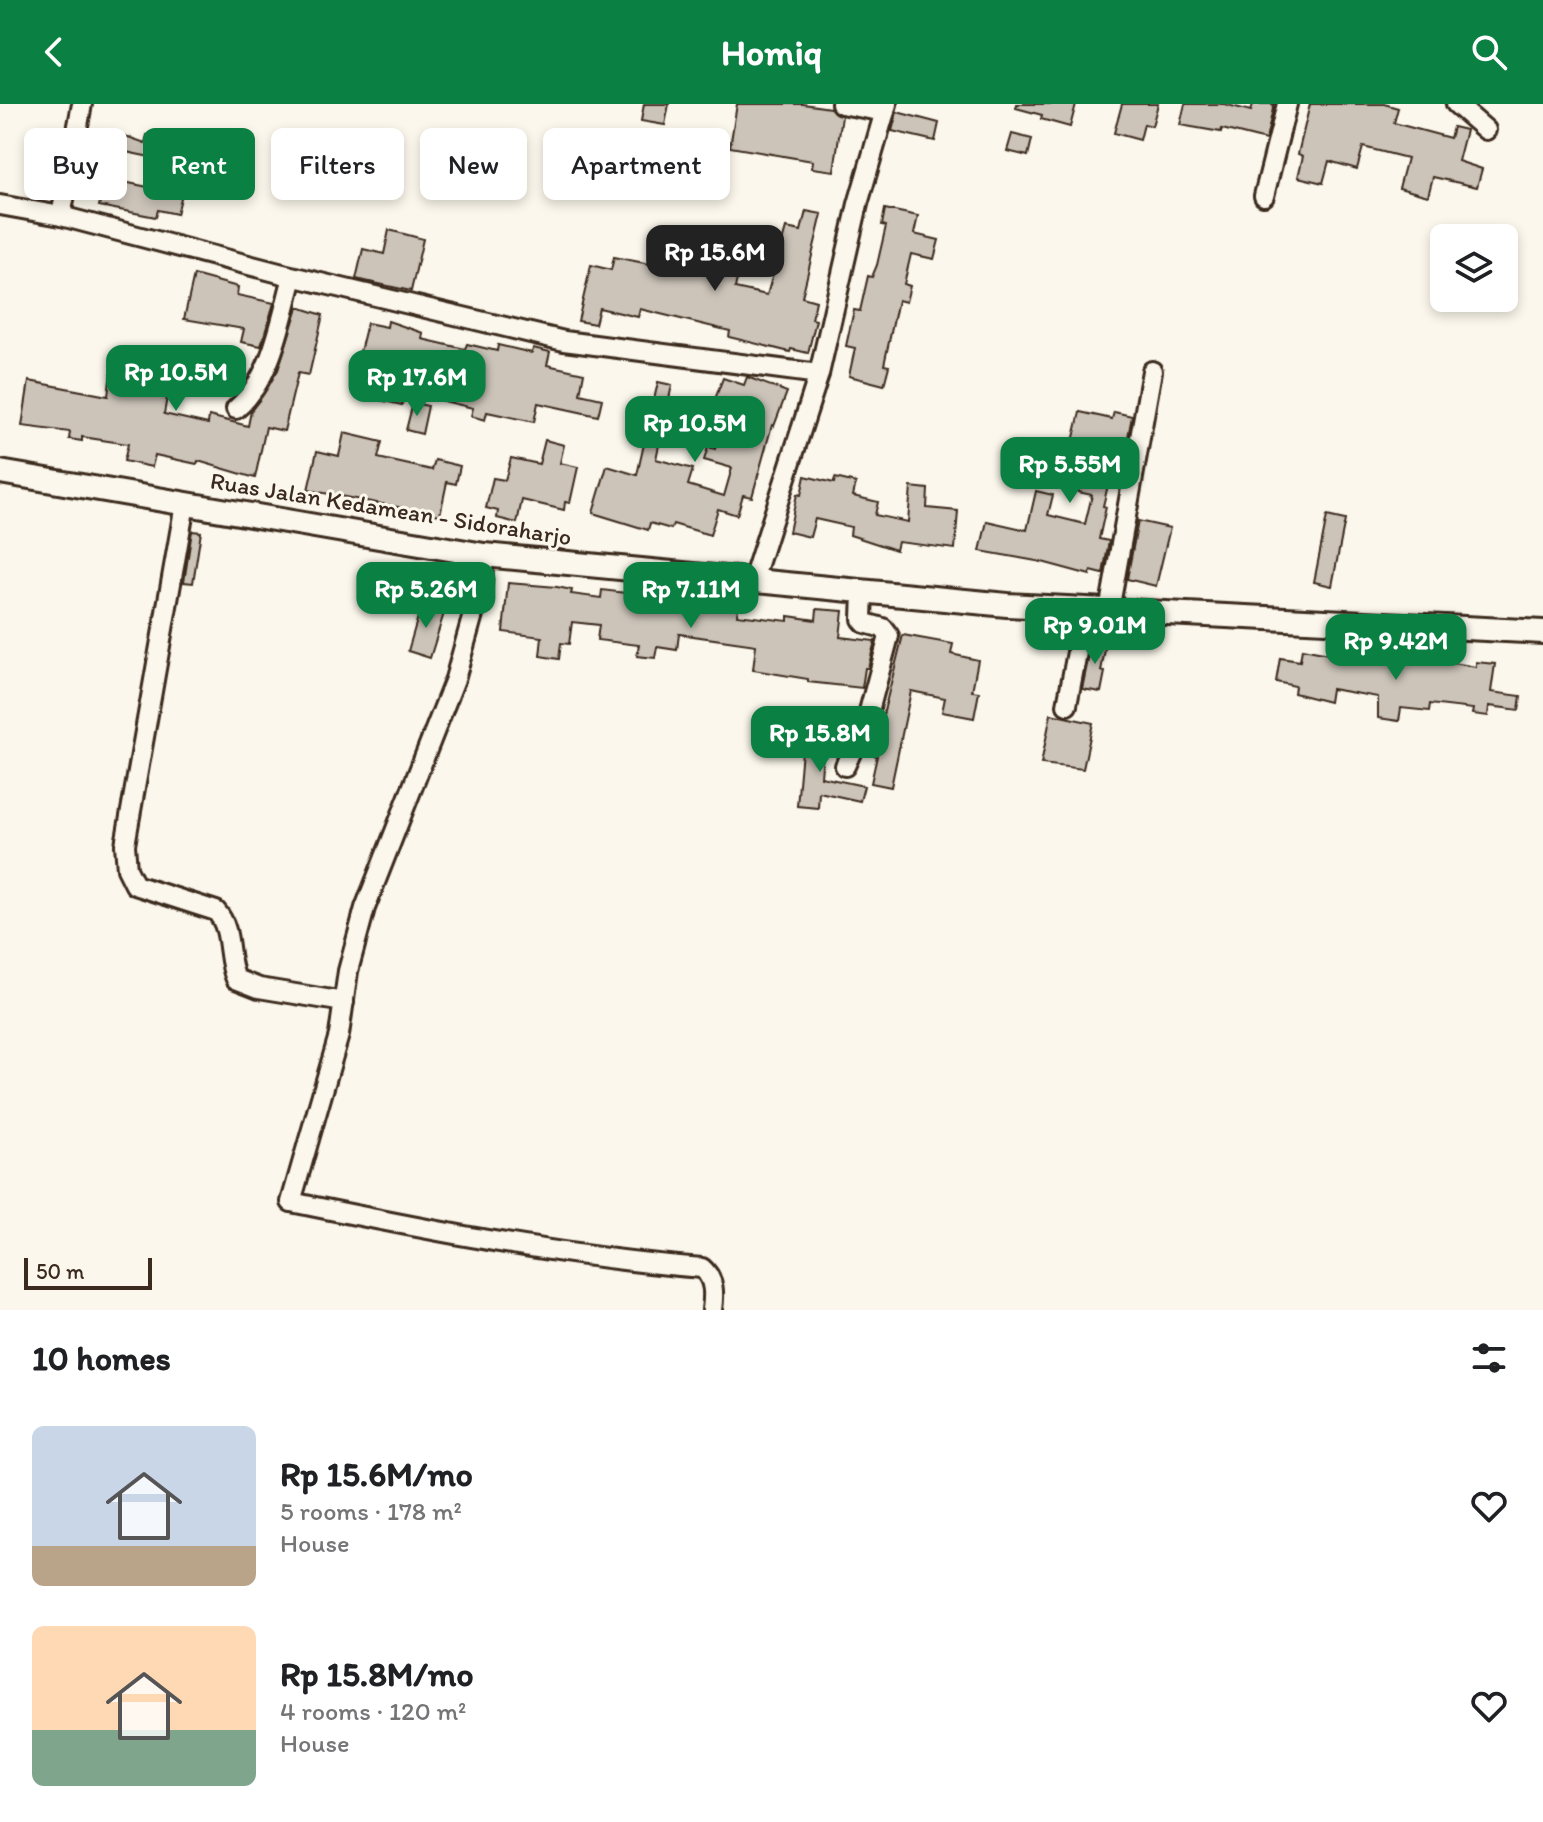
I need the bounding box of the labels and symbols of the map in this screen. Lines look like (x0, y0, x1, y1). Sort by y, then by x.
pin: Rp 15.6M (632, 225, 798, 293)
pin: Rp 10.5M (93, 345, 259, 413)
pin: Rp 17.6M (334, 350, 500, 418)
pin: Rp 10.5M (612, 396, 778, 464)
pin: Rp 5.55M (987, 437, 1153, 505)
street label: Ruas Jalan Kedamean - Sidoraharjo (208, 466, 574, 551)
pin: Rp 5.26M (343, 562, 509, 630)
pin: Rp 7.11M (608, 562, 774, 630)
pin: Rp 9.01M (1012, 598, 1178, 666)
pin: Rp 9.42M (1313, 614, 1479, 682)
pin: Rp 15.8M (737, 706, 903, 774)
scale bar (24, 1254, 152, 1290)

